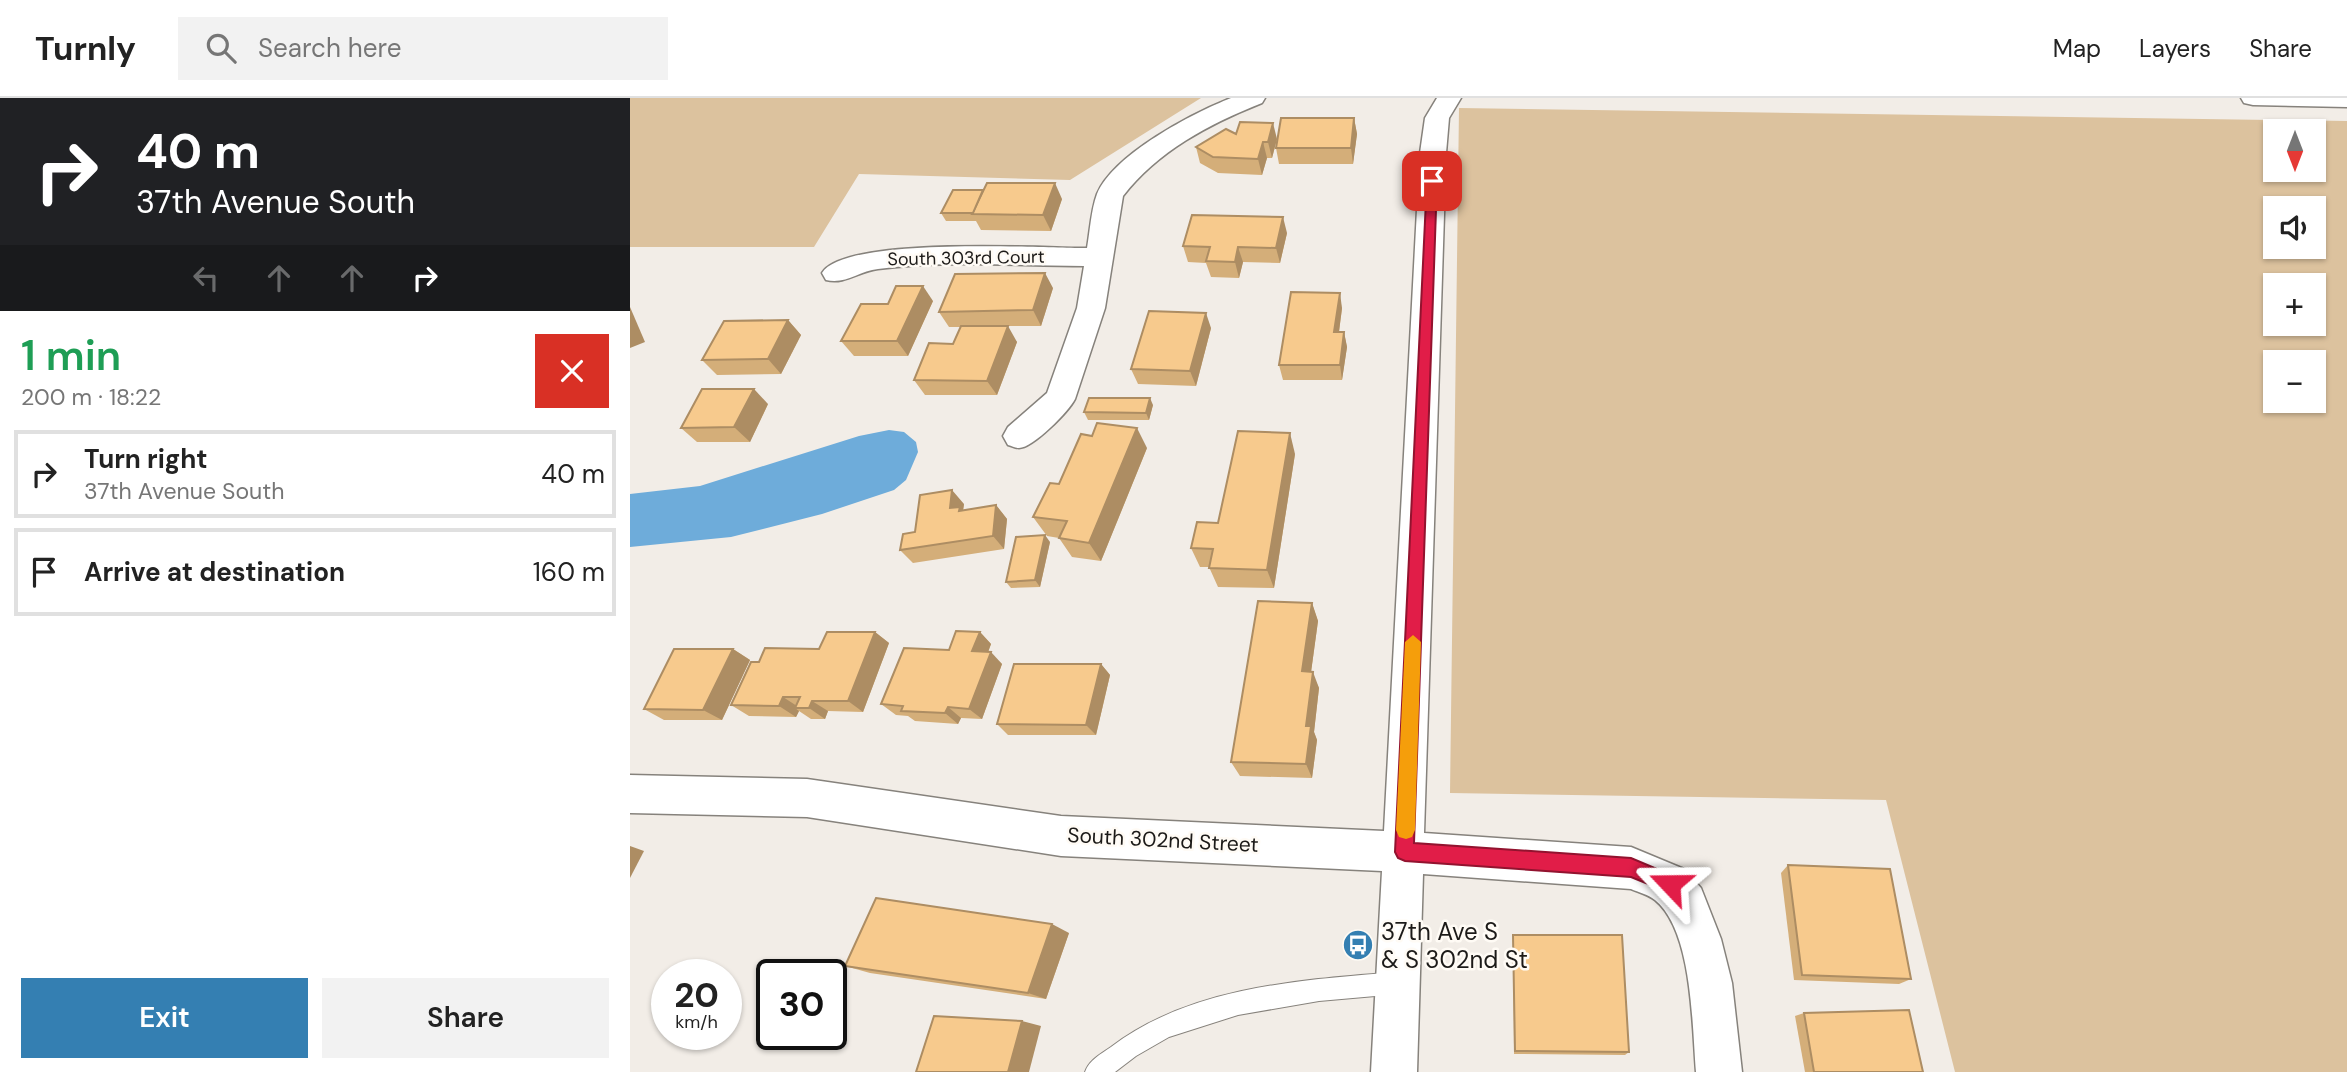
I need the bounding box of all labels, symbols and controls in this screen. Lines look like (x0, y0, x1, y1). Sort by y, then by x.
search box (178, 17, 668, 80)
text: Turnly (35, 27, 136, 70)
icon: search (202, 29, 240, 67)
text: Search here (258, 31, 401, 65)
text: Map (2053, 33, 2101, 64)
text: Layers (2139, 33, 2211, 64)
text: Share (2249, 33, 2312, 64)
text: 40 m (136, 119, 260, 183)
north arrow (2263, 119, 2326, 182)
map controls (2263, 119, 2326, 413)
icon: right (21, 126, 112, 217)
pin (1402, 151, 1462, 211)
icon: arrive (1413, 162, 1451, 200)
text: 37th Avenue South (136, 181, 415, 223)
button: sound (2263, 196, 2326, 259)
street label: South 303rd Court (887, 245, 1045, 271)
icon: left (187, 259, 225, 297)
icon: ahead (260, 259, 298, 297)
icon: ahead (333, 259, 371, 297)
icon: right (406, 259, 444, 297)
button: + (2263, 273, 2326, 336)
text: 1 min (21, 328, 121, 383)
button: close (535, 334, 609, 408)
button: − (2263, 350, 2326, 413)
text: 200 m · 18:22 (21, 382, 161, 412)
text: Turn right (84, 442, 208, 476)
icon: right (25, 455, 63, 493)
text: 40 m (541, 457, 605, 491)
text: 37th Avenue South (84, 476, 285, 506)
icon: arrive (25, 553, 63, 591)
text: Arrive at destination (84, 555, 345, 589)
text: 160 m (533, 555, 605, 589)
street label: South 302nd Street (1067, 821, 1259, 859)
position arrow (1633, 847, 1707, 921)
place label: 37th Ave S & S 302nd St (1381, 916, 1528, 975)
bus stop icon: 37th Ave S & S 302nd St (1341, 928, 1375, 962)
speed limit sign: 30 (756, 959, 847, 1050)
text: 20 (674, 972, 719, 1018)
button: Exit (21, 978, 308, 1058)
button: Share (322, 978, 609, 1058)
text: km/h (675, 1010, 718, 1034)

